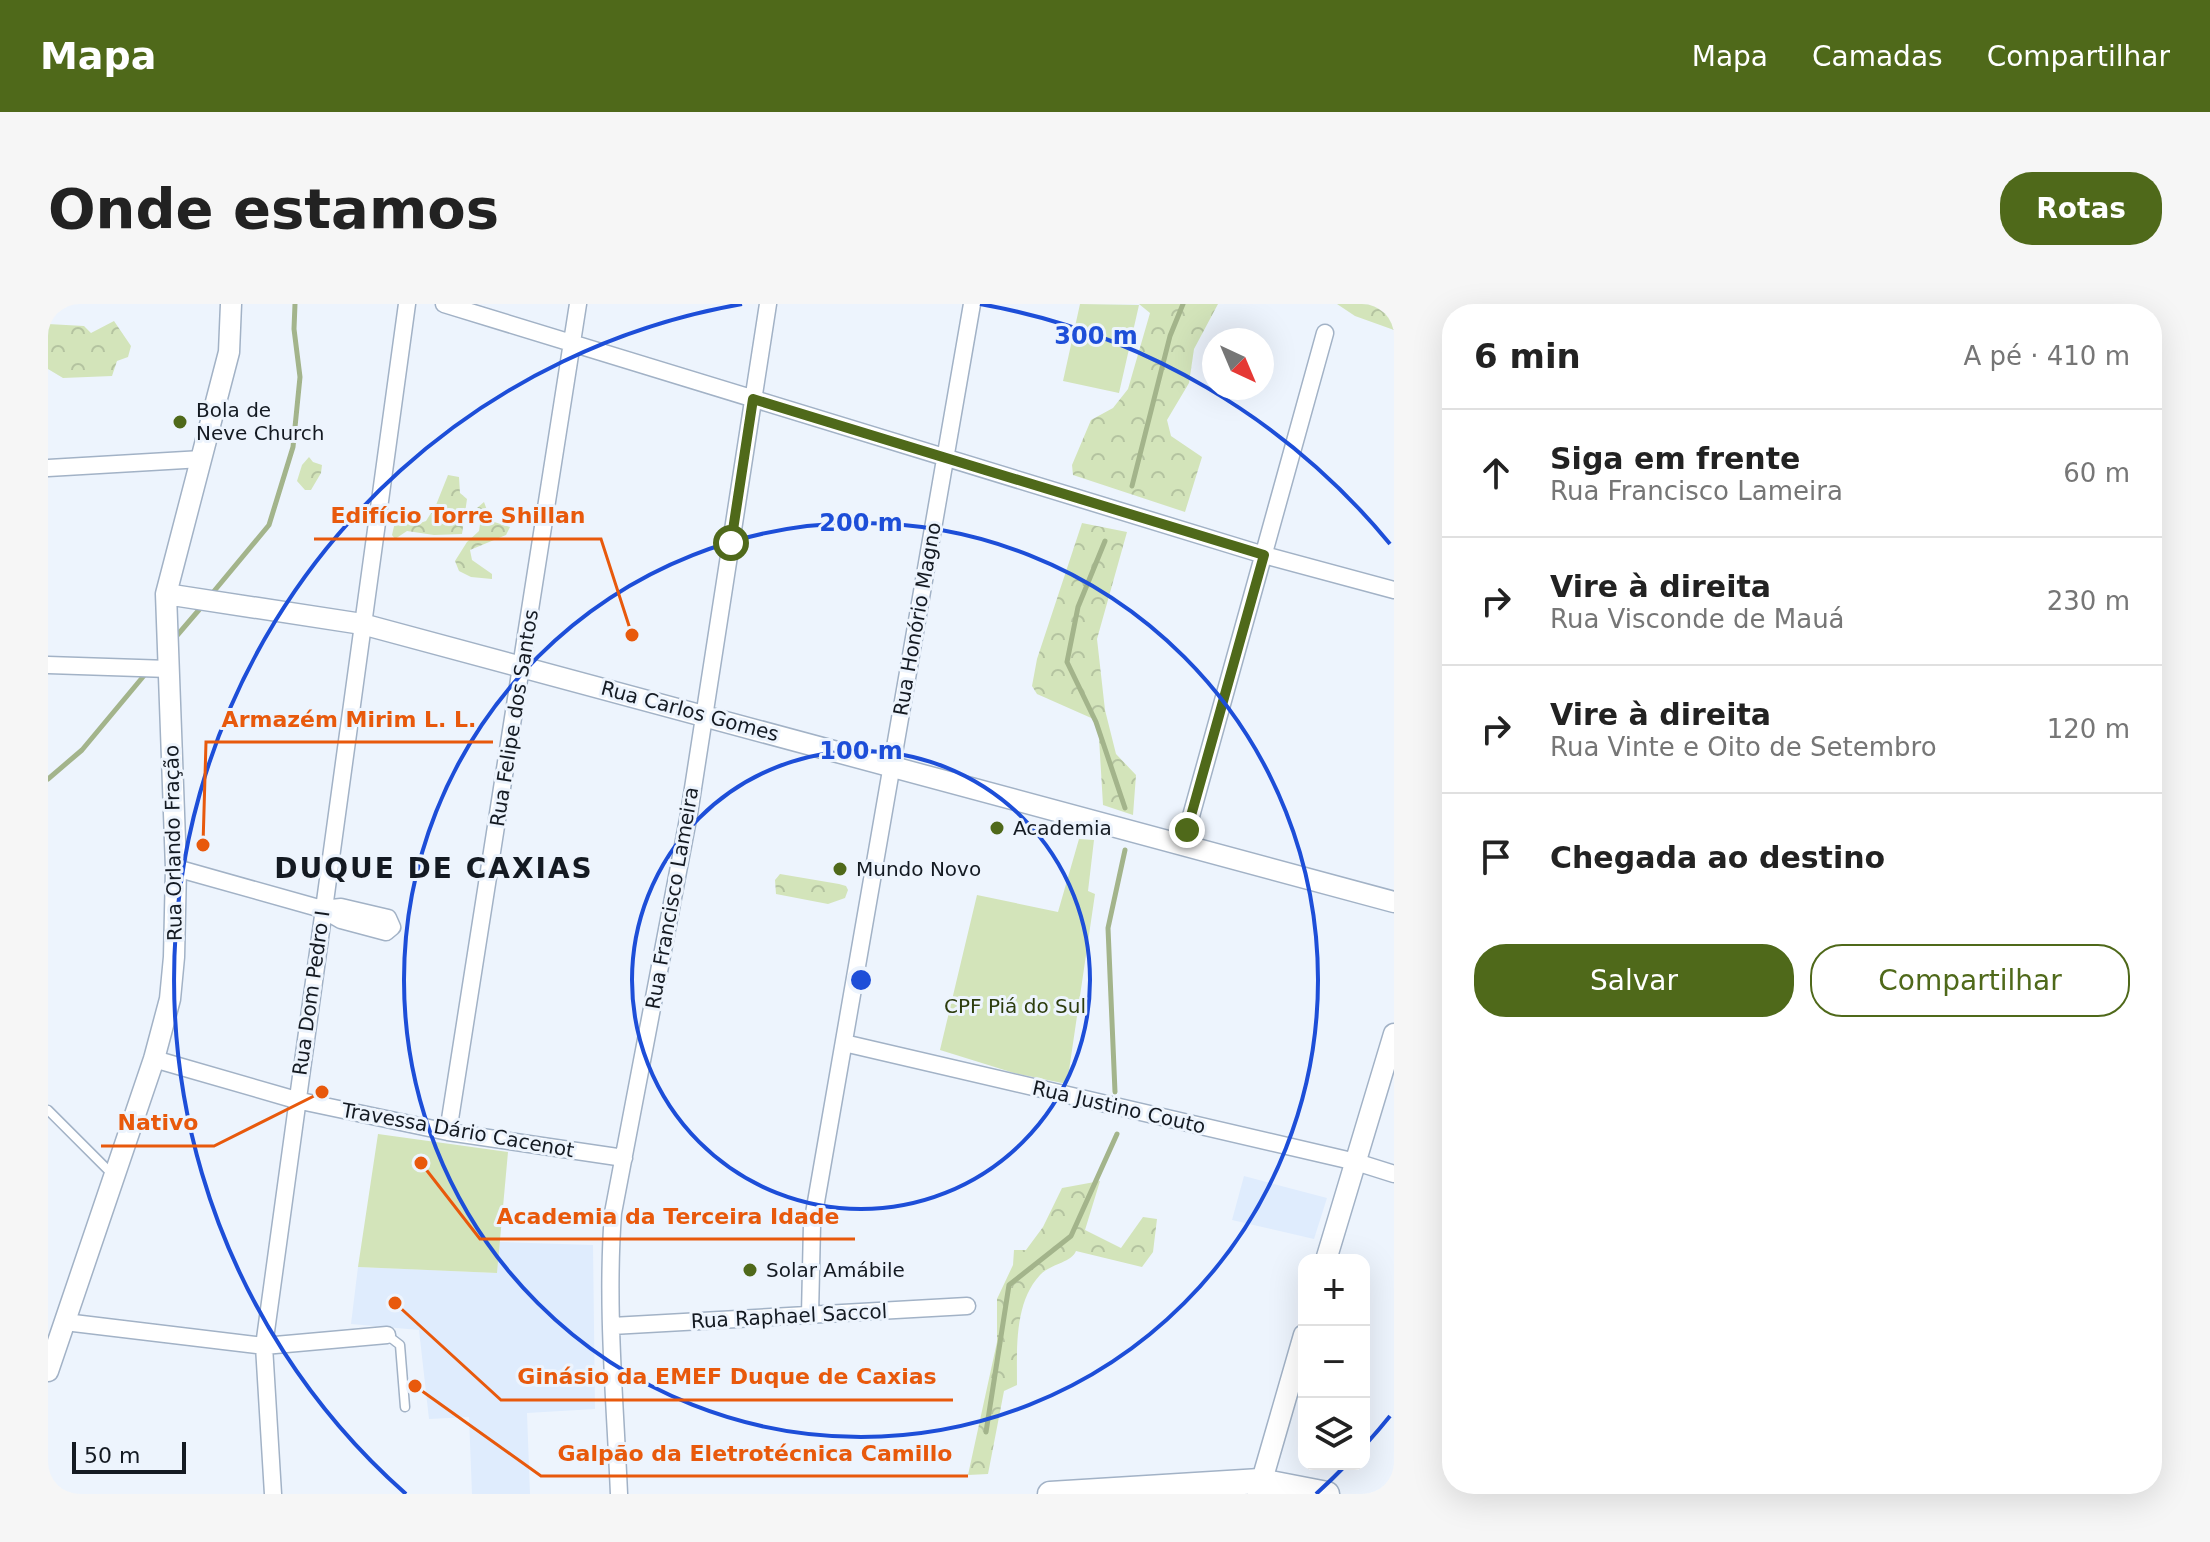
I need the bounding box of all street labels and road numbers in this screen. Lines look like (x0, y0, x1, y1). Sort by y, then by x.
street label: Rua Honório Magno (888, 520, 946, 718)
street label: Rua Felipe dos Santos (485, 608, 543, 828)
street label: Rua Carlos Gomes (598, 676, 782, 746)
street label: Rua Orlando Fração (159, 745, 187, 941)
street label: Rua Francisco Lameira (641, 785, 703, 1011)
street label: Rua Dom Pedro I (288, 909, 334, 1077)
street label: Rua Justino Couto (1030, 1075, 1208, 1139)
street label: Travessa Dário Cacenot (339, 1098, 576, 1162)
street label: Rua Raphael Saccol (690, 1299, 888, 1333)

